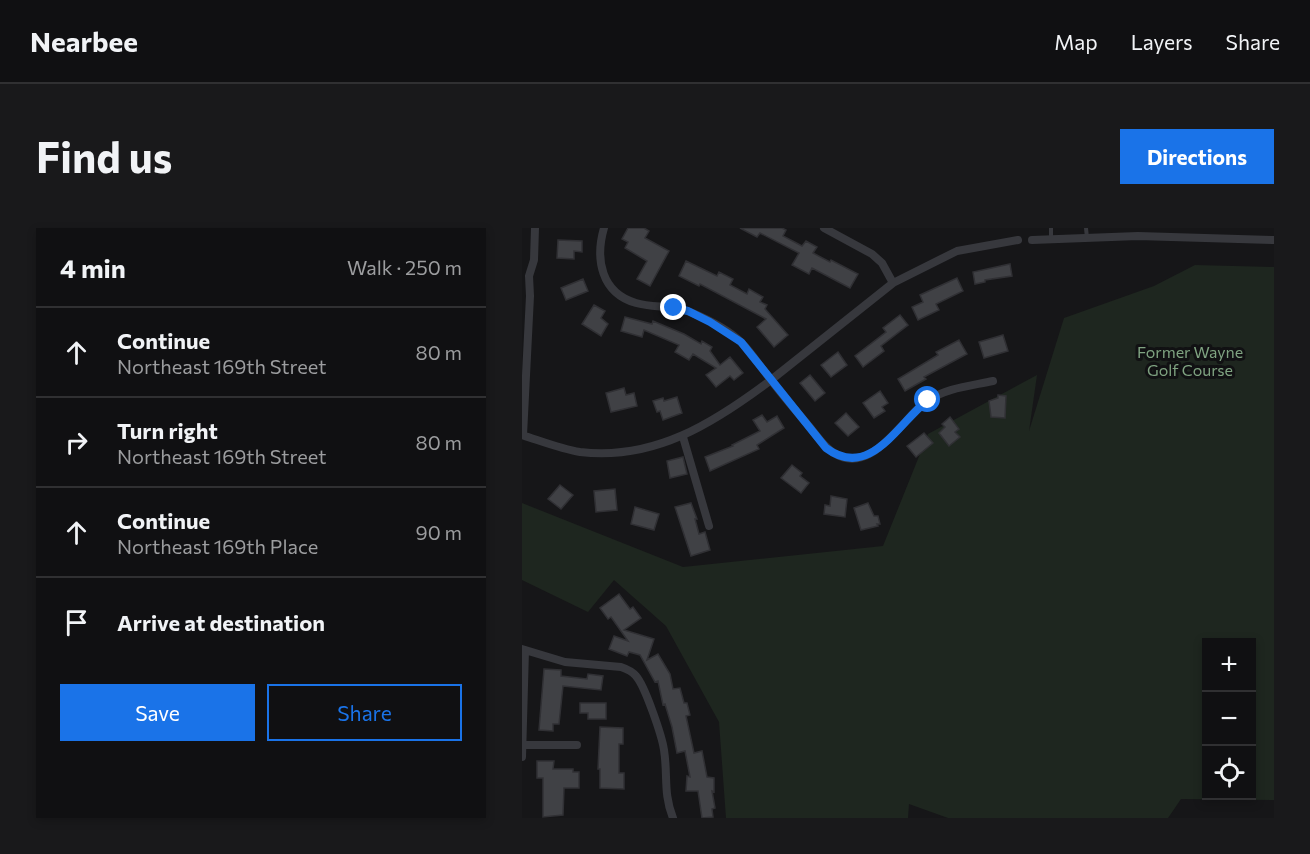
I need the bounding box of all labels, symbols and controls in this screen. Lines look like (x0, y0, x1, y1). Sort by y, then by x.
text: Nearbee (30, 24, 138, 58)
text: Map (1054, 29, 1098, 54)
text: Layers (1131, 29, 1193, 54)
text: Share (1226, 29, 1280, 54)
button: Directions (1120, 129, 1274, 184)
text: Find us (36, 130, 172, 182)
text: 4 min (60, 252, 126, 283)
text: Walk · 250 m (347, 255, 462, 279)
route end (660, 294, 686, 320)
text: Continue (117, 327, 210, 354)
icon: ahead (60, 336, 93, 369)
text: 80 m (416, 340, 462, 364)
park label: Former Wayne Golf Course (1137, 342, 1243, 379)
text: Northeast 169th Street (117, 354, 326, 378)
route start (914, 386, 940, 412)
text: Turn right (117, 417, 218, 444)
icon: right (60, 426, 93, 459)
text: 80 m (416, 430, 462, 454)
text: Northeast 169th Street (117, 444, 326, 468)
text: Continue (117, 507, 210, 534)
icon: ahead (60, 516, 93, 549)
text: 90 m (416, 520, 462, 544)
text: Northeast 169th Place (117, 534, 318, 558)
icon: arrive (60, 606, 93, 639)
text: Arrive at destination (117, 609, 325, 636)
map controls (1202, 638, 1256, 800)
button: + (1202, 638, 1256, 692)
button: Save (60, 684, 255, 741)
button: Share (267, 684, 462, 741)
button: − (1202, 692, 1256, 746)
button: locate (1202, 746, 1256, 800)

